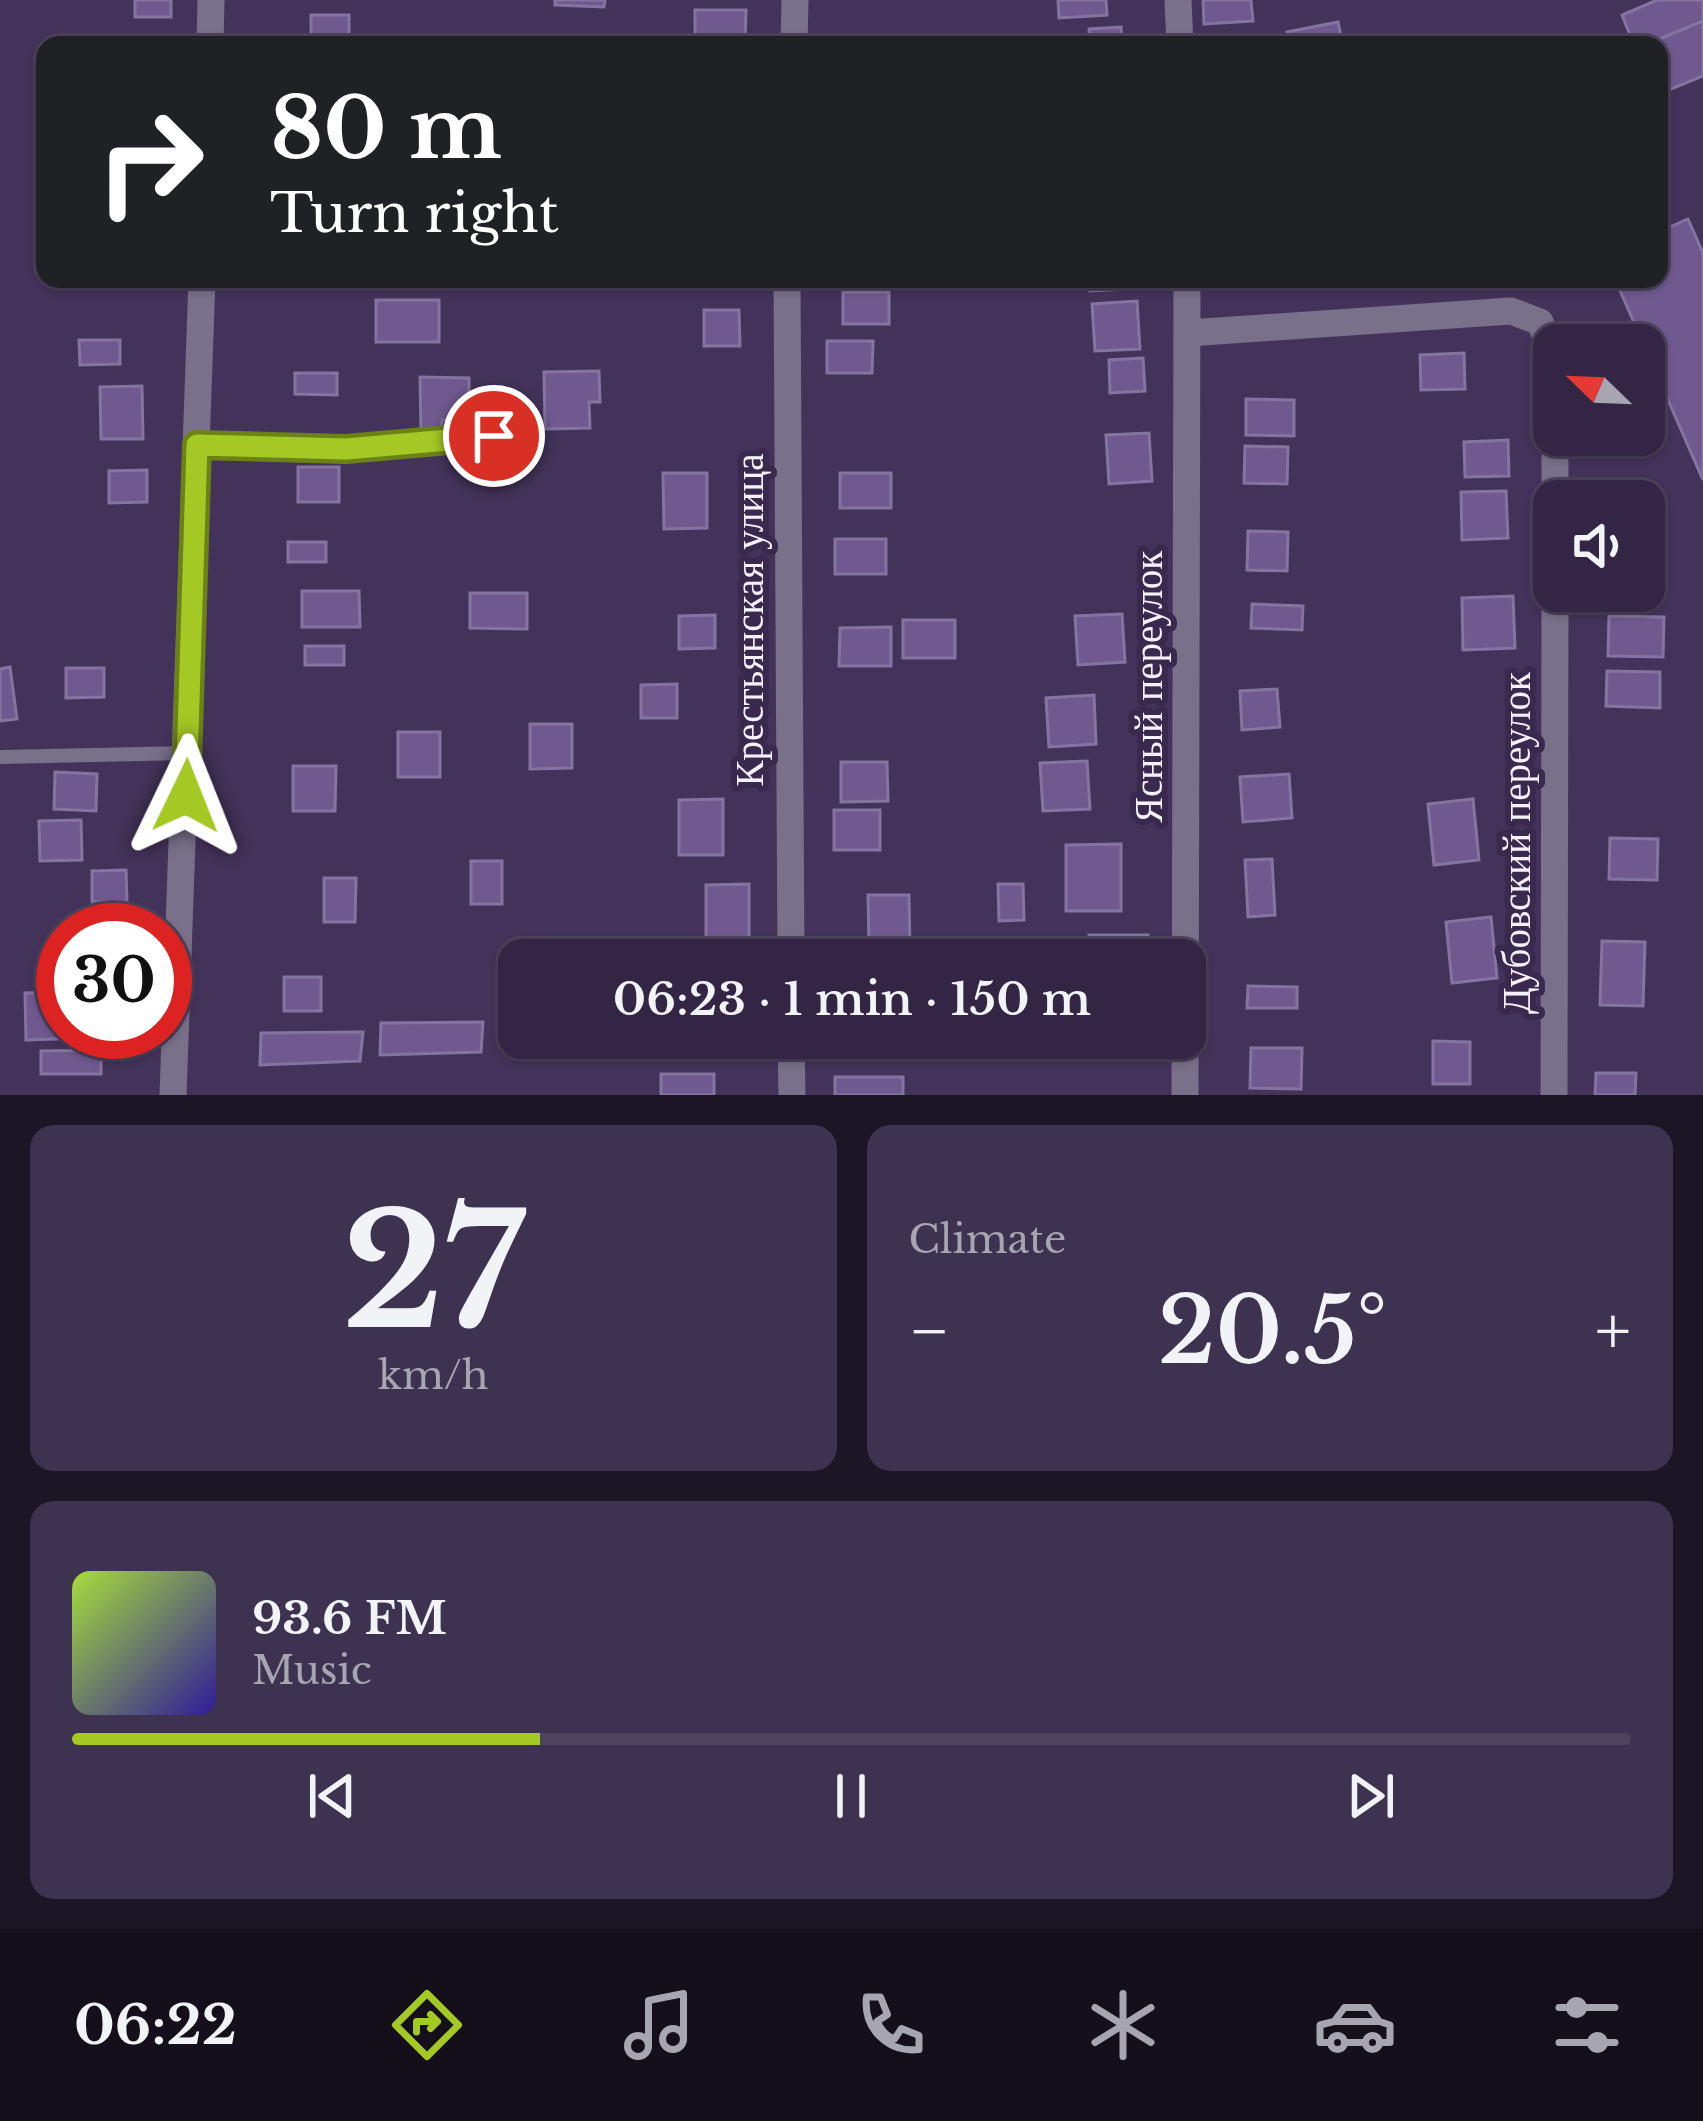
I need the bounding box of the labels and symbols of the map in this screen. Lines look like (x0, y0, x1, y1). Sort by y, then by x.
north arrow (1533, 324, 1665, 456)
pin (443, 385, 545, 487)
street label: Крестьянская улица (725, 453, 774, 787)
street label: Ясный переулок (1124, 551, 1173, 823)
street label: Дубовский переулок (1492, 672, 1541, 1014)
position arrow (123, 733, 249, 859)
speed limit sign: 30 (36, 903, 192, 1059)

